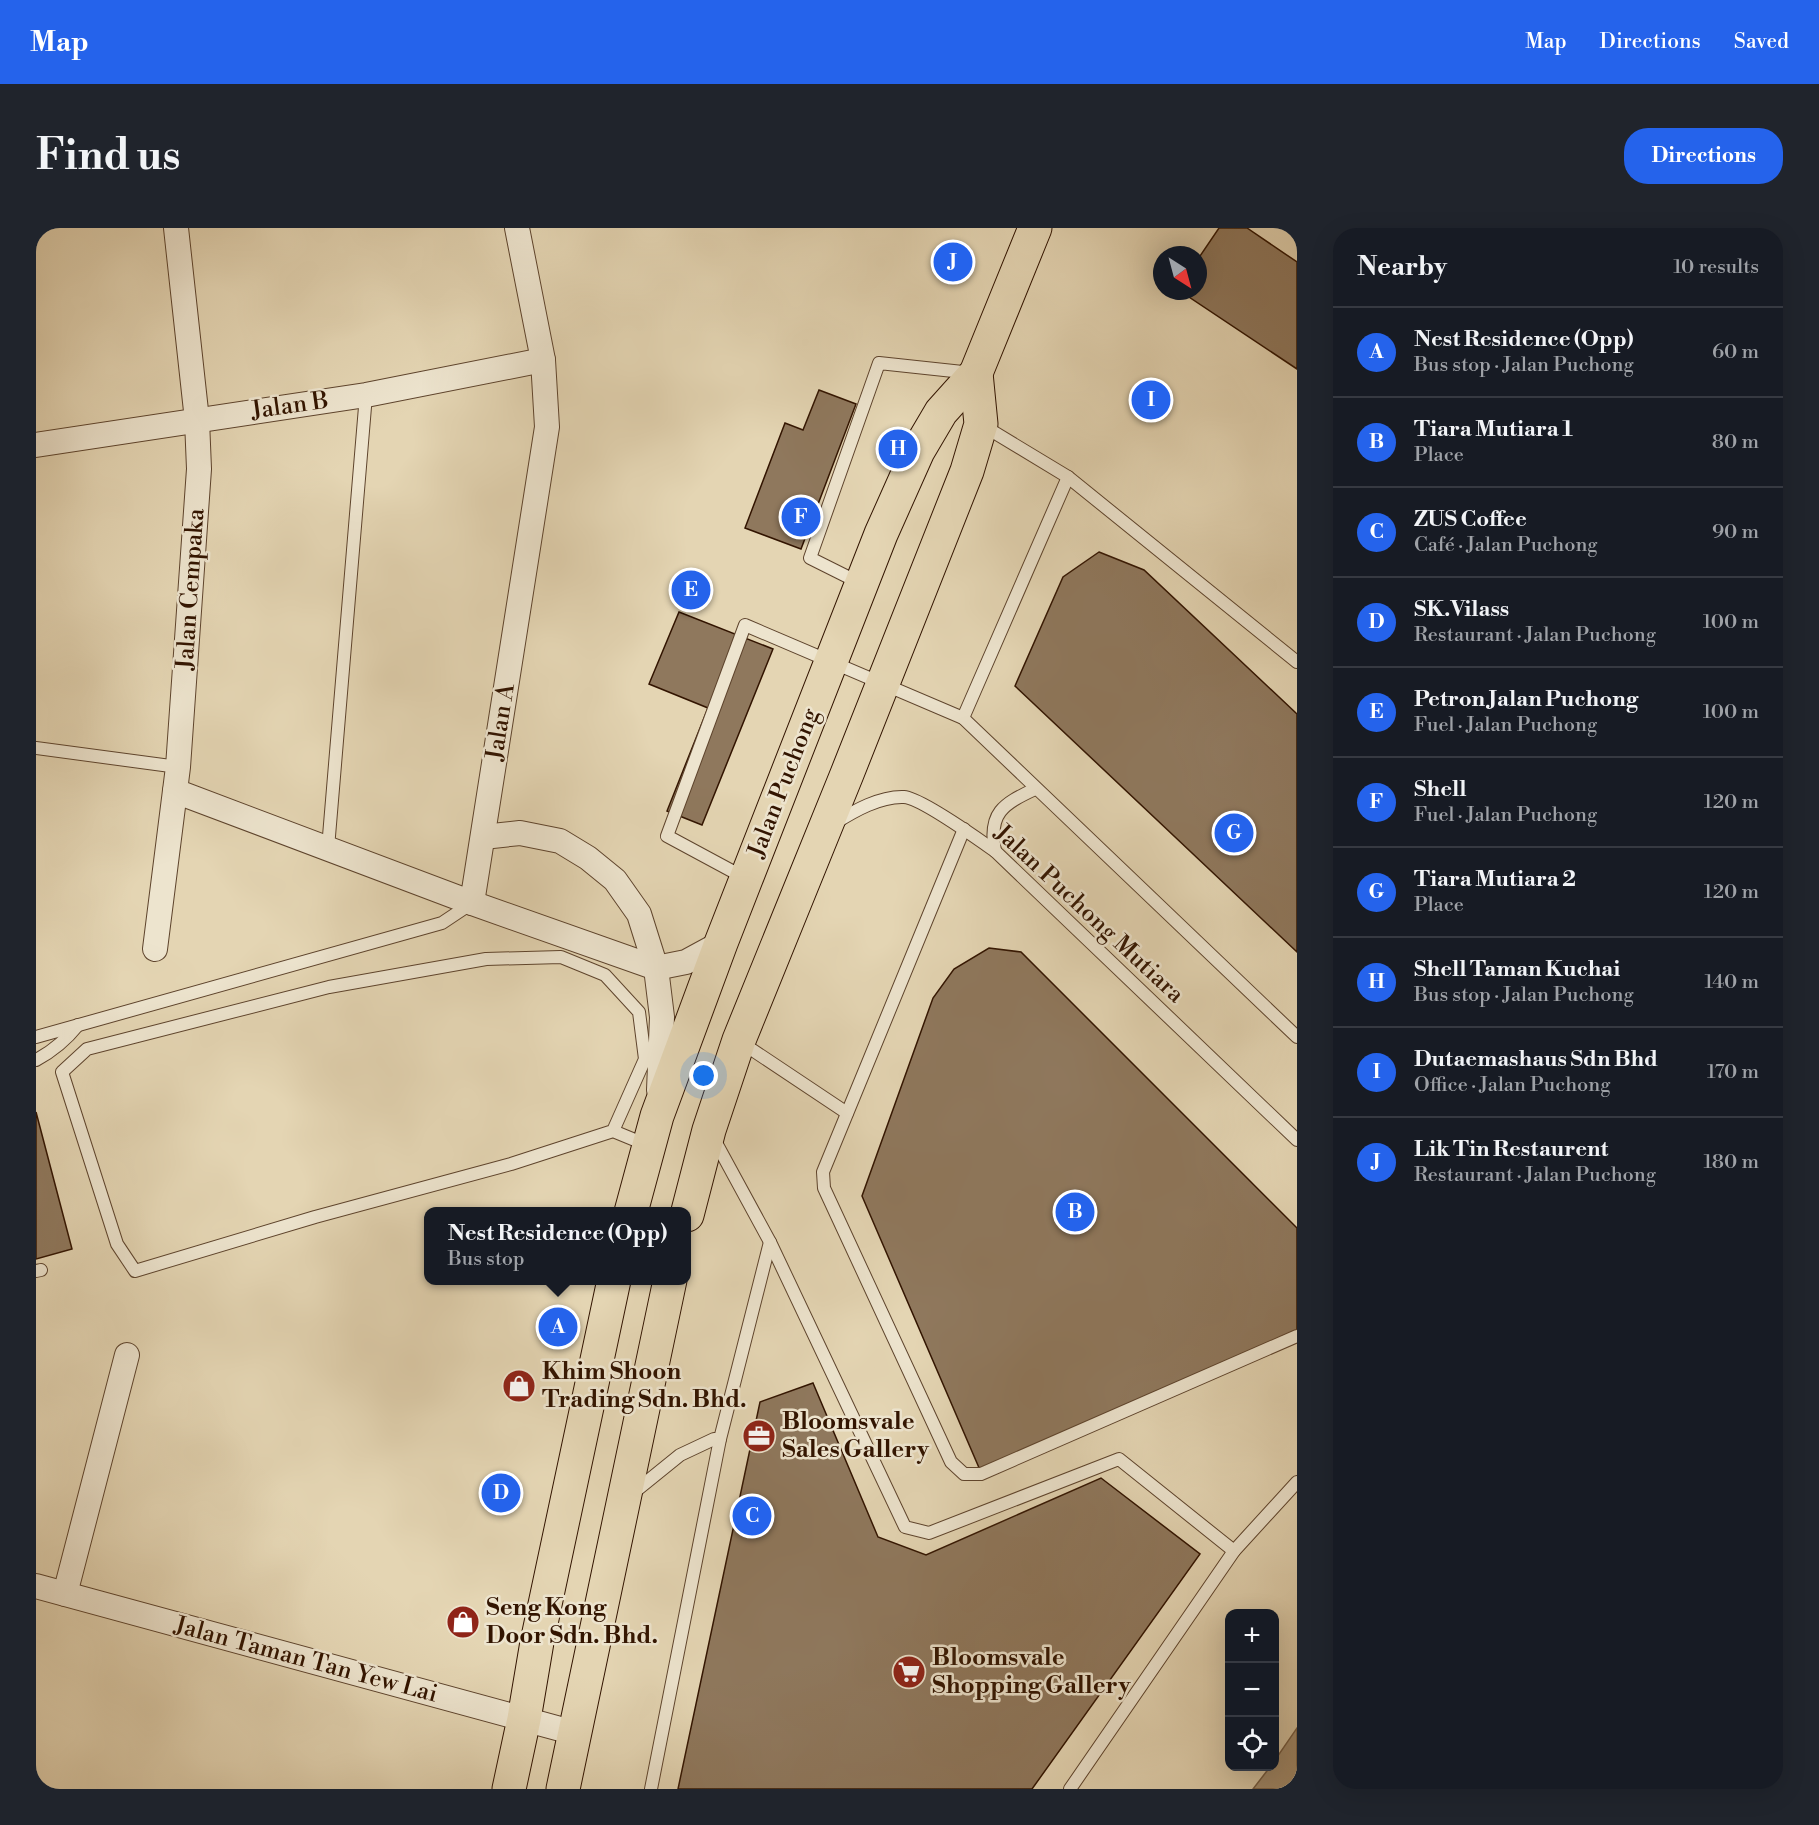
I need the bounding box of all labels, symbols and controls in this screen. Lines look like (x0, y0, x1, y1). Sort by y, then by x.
text: Map (30, 25, 89, 60)
text: Map (1525, 29, 1567, 55)
text: Directions (1600, 29, 1701, 55)
text: Saved (1734, 29, 1789, 55)
button: Directions (1624, 128, 1783, 184)
text: Find us (36, 130, 180, 183)
pin: J (934, 240, 972, 285)
north arrow (1153, 246, 1207, 300)
text: Nearby (1357, 251, 1447, 283)
text: 10 results (1673, 255, 1759, 280)
text: Nest Residence (Opp) (1414, 326, 1634, 353)
text: A (1369, 340, 1384, 365)
text: 60 m (1712, 340, 1759, 365)
text: Bus stop · Jalan Puchong (1414, 353, 1634, 378)
pin: I (1132, 378, 1170, 423)
street label: Jalan B (248, 386, 331, 426)
text: Tiara Mutiara 1 (1414, 416, 1573, 443)
pin: H (878, 426, 918, 472)
text: B (1369, 430, 1384, 455)
text: 80 m (1712, 430, 1759, 455)
text: Place (1414, 443, 1464, 468)
pin: F (782, 494, 820, 540)
street label: Jalan Cempaka (170, 506, 212, 672)
text: ZUS Coffee (1414, 506, 1527, 533)
text: C (1369, 520, 1384, 545)
text: 90 m (1712, 520, 1759, 545)
text: Café · Jalan Puchong (1414, 533, 1598, 558)
pin: E (672, 568, 710, 613)
text: SK.Vilass (1414, 596, 1509, 623)
text: D (1369, 610, 1384, 635)
text: 100 m (1703, 610, 1759, 635)
text: Restaurant · Jalan Puchong (1414, 623, 1656, 648)
street label: Jalan A (480, 681, 522, 763)
text: Petron Jalan Puchong (1414, 686, 1638, 713)
text: E (1370, 700, 1383, 725)
text: 100 m (1703, 700, 1759, 725)
street label: Jalan Puchong (741, 704, 826, 863)
text: Fuel · Jalan Puchong (1414, 713, 1597, 738)
text: Shell (1414, 776, 1466, 803)
text: F (1369, 790, 1384, 815)
text: 120 m (1704, 790, 1759, 815)
text: Fuel · Jalan Puchong (1414, 803, 1597, 828)
pin: G (1214, 810, 1254, 856)
street label: Jalan Puchong Mutiara (987, 818, 1191, 1010)
text: Tiara Mutiara 2 (1414, 866, 1576, 893)
text: G (1369, 880, 1384, 905)
text: 120 m (1704, 880, 1759, 905)
text: Place (1414, 893, 1464, 918)
text: Shell Taman Kuchai (1414, 956, 1620, 983)
text: H (1368, 970, 1385, 995)
text: 140 m (1704, 970, 1759, 995)
text: Bus stop · Jalan Puchong (1414, 983, 1634, 1008)
text: Dutaemashaus Sdn Bhd (1414, 1046, 1658, 1073)
text: I (1373, 1060, 1380, 1085)
text: 170 m (1707, 1060, 1759, 1085)
your location (689, 1061, 718, 1090)
text: Office · Jalan Puchong (1414, 1073, 1611, 1098)
text: Lik Tin Restaurent (1414, 1136, 1608, 1163)
text: J (1373, 1150, 1380, 1175)
text: 180 m (1704, 1150, 1759, 1175)
text: Restaurant · Jalan Puchong (1414, 1163, 1656, 1188)
pin: B (1056, 1190, 1094, 1234)
popup (424, 1207, 691, 1285)
text: Nest Residence (Opp) (448, 1220, 667, 1247)
text: Bus stop (448, 1247, 525, 1272)
pin: A (538, 1304, 578, 1350)
place label: Khim Shoon Trading Sdn. Bhd. (542, 1357, 747, 1415)
shop icon: Khim Shoon Trading Sdn. Bhd. (501, 1368, 537, 1404)
place label: Bloomsvale Sales Gallery (782, 1407, 930, 1465)
office icon: Bloomsvale Sales Gallery (741, 1418, 777, 1454)
pin: D (482, 1470, 520, 1516)
pin: C (732, 1494, 772, 1538)
place label: Seng Kong Door Sdn. Bhd. (486, 1593, 658, 1651)
shop icon: Seng Kong Door Sdn. Bhd. (445, 1604, 481, 1640)
map controls (1225, 1609, 1279, 1771)
button: + (1225, 1609, 1279, 1663)
street label: Jalan Taman Tan Yew Lai (170, 1610, 441, 1710)
place label: Bloomsvale Shopping Gallery (932, 1643, 1131, 1701)
supermarket icon: Bloomsvale Shopping Gallery (891, 1654, 927, 1690)
button: − (1225, 1663, 1279, 1717)
button: locate (1225, 1717, 1279, 1771)

